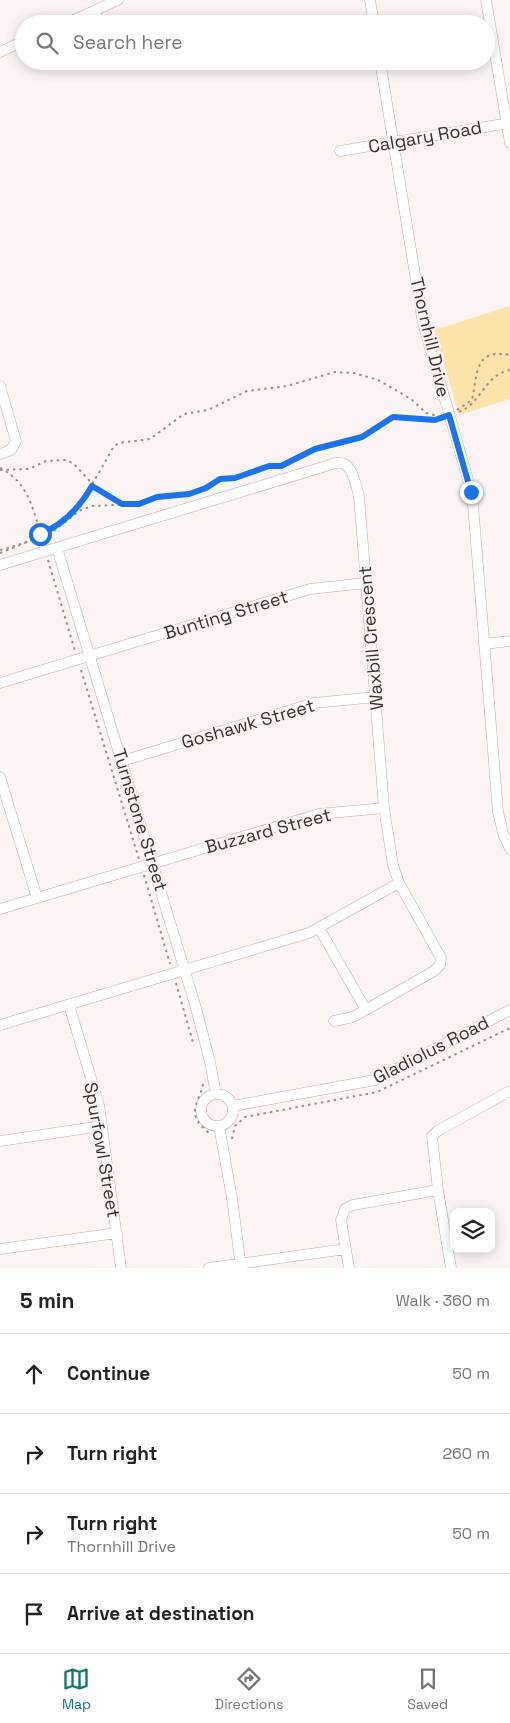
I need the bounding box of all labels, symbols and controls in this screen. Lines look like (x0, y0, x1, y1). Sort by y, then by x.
search box (15, 15, 495, 70)
icon: search (33, 29, 61, 57)
text: Search here (73, 30, 183, 55)
street label: Calgary Road (366, 115, 483, 158)
street label: Thornhill Drive (405, 275, 455, 399)
route end (460, 481, 483, 504)
route start (29, 523, 52, 546)
street label: Waxbill Crescent (353, 565, 388, 711)
street label: Bunting Street (161, 585, 291, 644)
street label: Goshawk Street (179, 694, 317, 754)
street label: Turnstone Street (108, 746, 173, 894)
street label: Buzzard Street (202, 803, 333, 858)
street label: Gladiolus Road (369, 1010, 493, 1089)
street label: Spurfowl Street (79, 1080, 126, 1220)
map controls (450, 1208, 495, 1253)
button: layers (450, 1208, 495, 1253)
text: 5 min (20, 1287, 74, 1314)
text: Walk · 360 m (396, 1290, 490, 1311)
icon: ahead (20, 1360, 48, 1388)
text: Continue (67, 1361, 150, 1386)
text: 50 m (452, 1363, 490, 1384)
icon: right (20, 1440, 48, 1468)
text: Turn right (67, 1441, 157, 1466)
text: 260 m (442, 1443, 490, 1464)
text: Turn right (67, 1511, 157, 1536)
icon: right (20, 1520, 48, 1548)
text: 50 m (452, 1523, 490, 1544)
text: Thornhill Drive (67, 1536, 176, 1557)
icon: arrive (20, 1600, 48, 1628)
text: Arrive at destination (67, 1601, 255, 1626)
tab: Map (62, 1665, 91, 1713)
tab: Directions (215, 1665, 283, 1713)
tab: Saved (407, 1665, 448, 1713)

